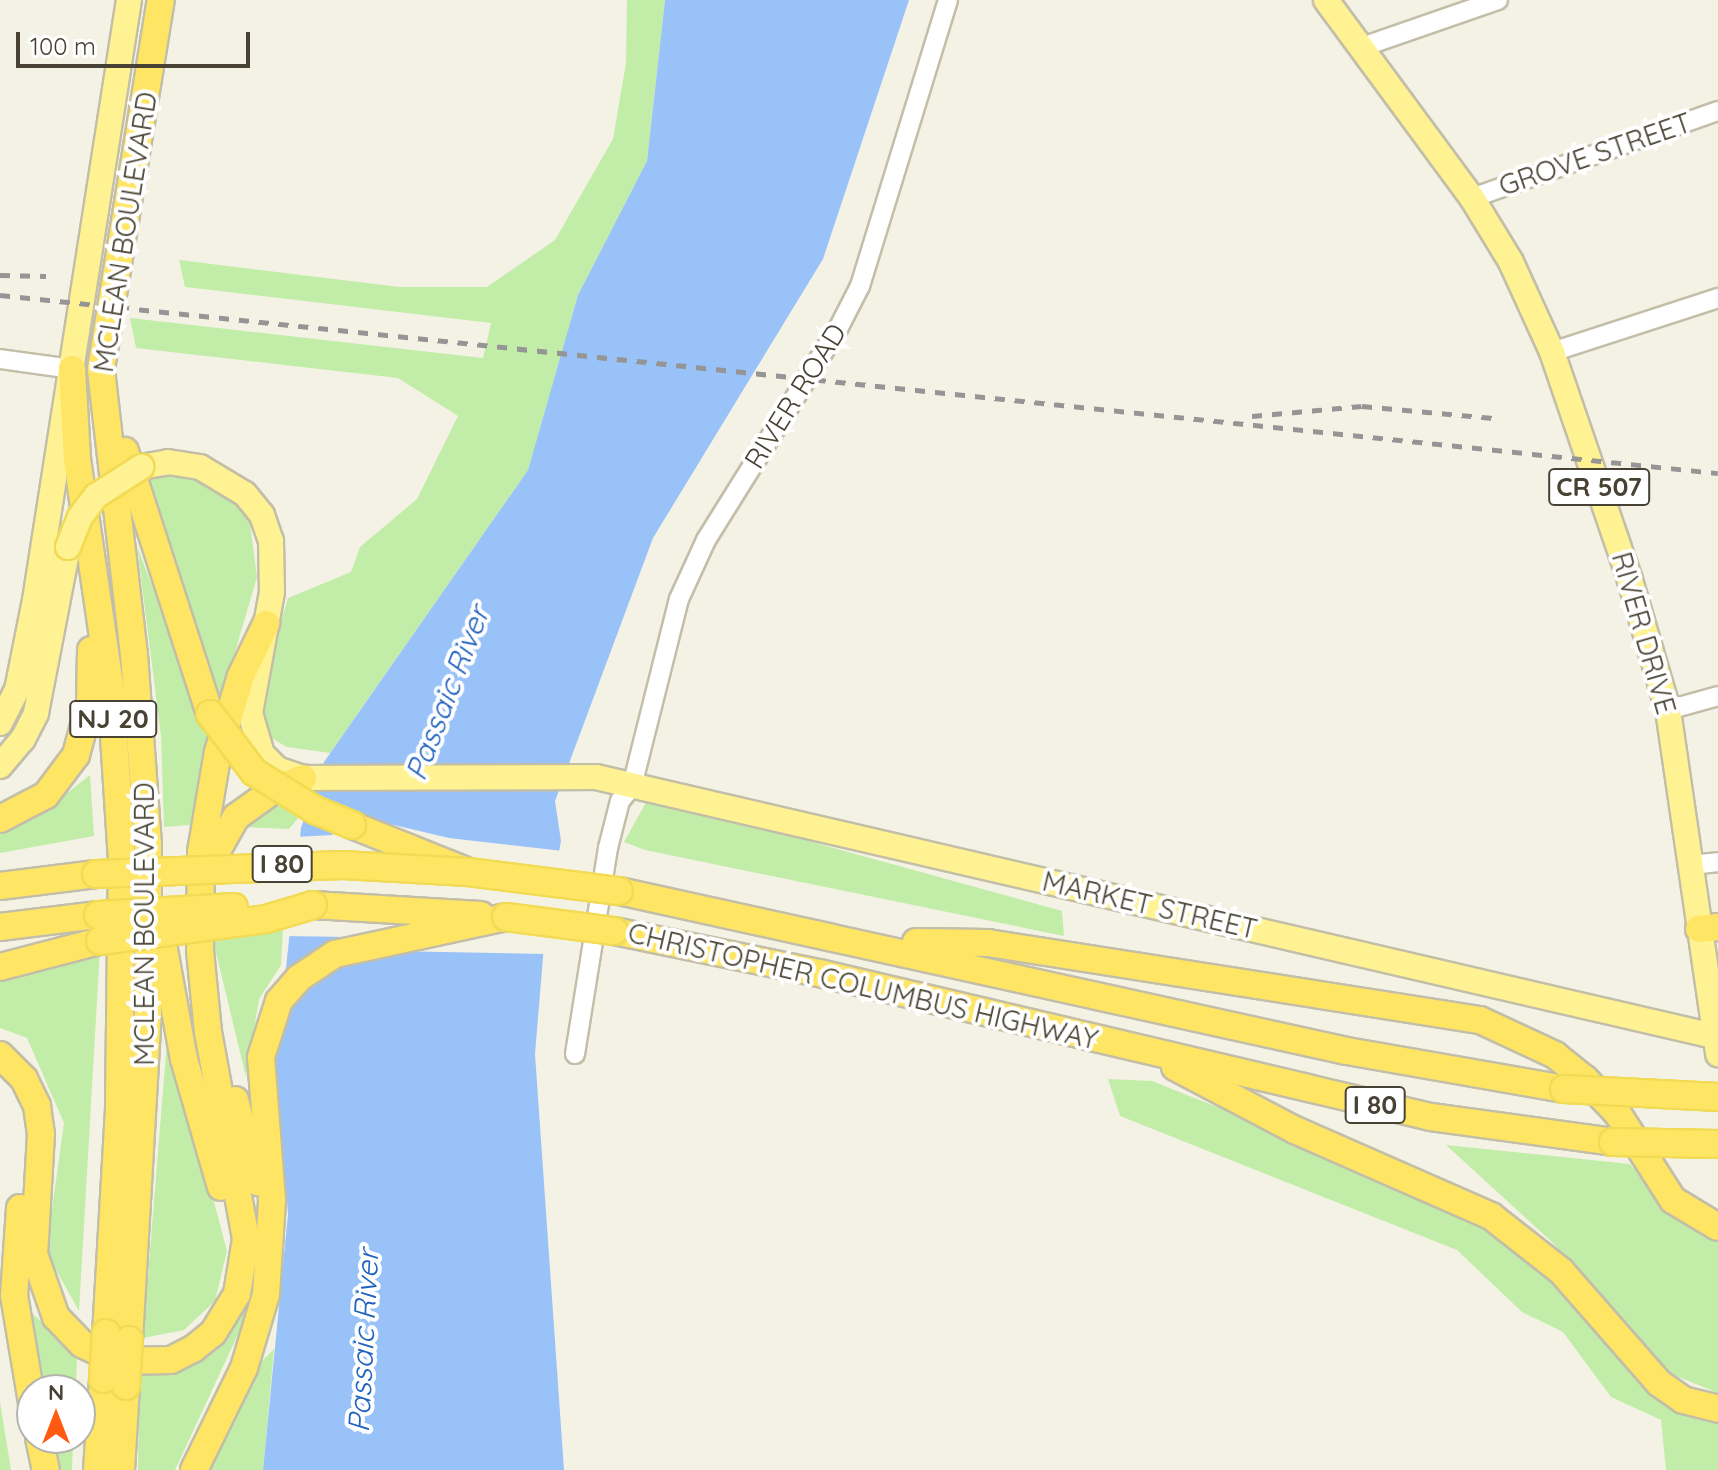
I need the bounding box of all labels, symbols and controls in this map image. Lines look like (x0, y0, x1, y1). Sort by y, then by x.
scale bar (20, 16, 254, 66)
text: 100 m (30, 31, 96, 61)
street label: MCLEAN BOULEVARD (86, 89, 164, 375)
street label: GROVE STREET (1494, 105, 1696, 203)
street label: RIVER ROAD (737, 317, 853, 475)
road number: CR 507 (1547, 465, 1651, 509)
street label: RIVER DRIVE (1605, 548, 1683, 718)
water label: Passaic River (397, 601, 497, 785)
road number: NJ 20 (69, 697, 157, 741)
street label: MCLEAN BOULEVARD (127, 782, 161, 1066)
road number: I 80 (250, 842, 314, 886)
street label: MARKET STREET (1039, 864, 1261, 946)
street label: CHRISTOPHER COLUMBUS HIGHWAY (625, 916, 1101, 1056)
road number: I 80 (1343, 1083, 1407, 1127)
water label: Passaic River (340, 1249, 386, 1433)
north arrow (16, 1374, 96, 1454)
text: N (48, 1378, 64, 1406)

